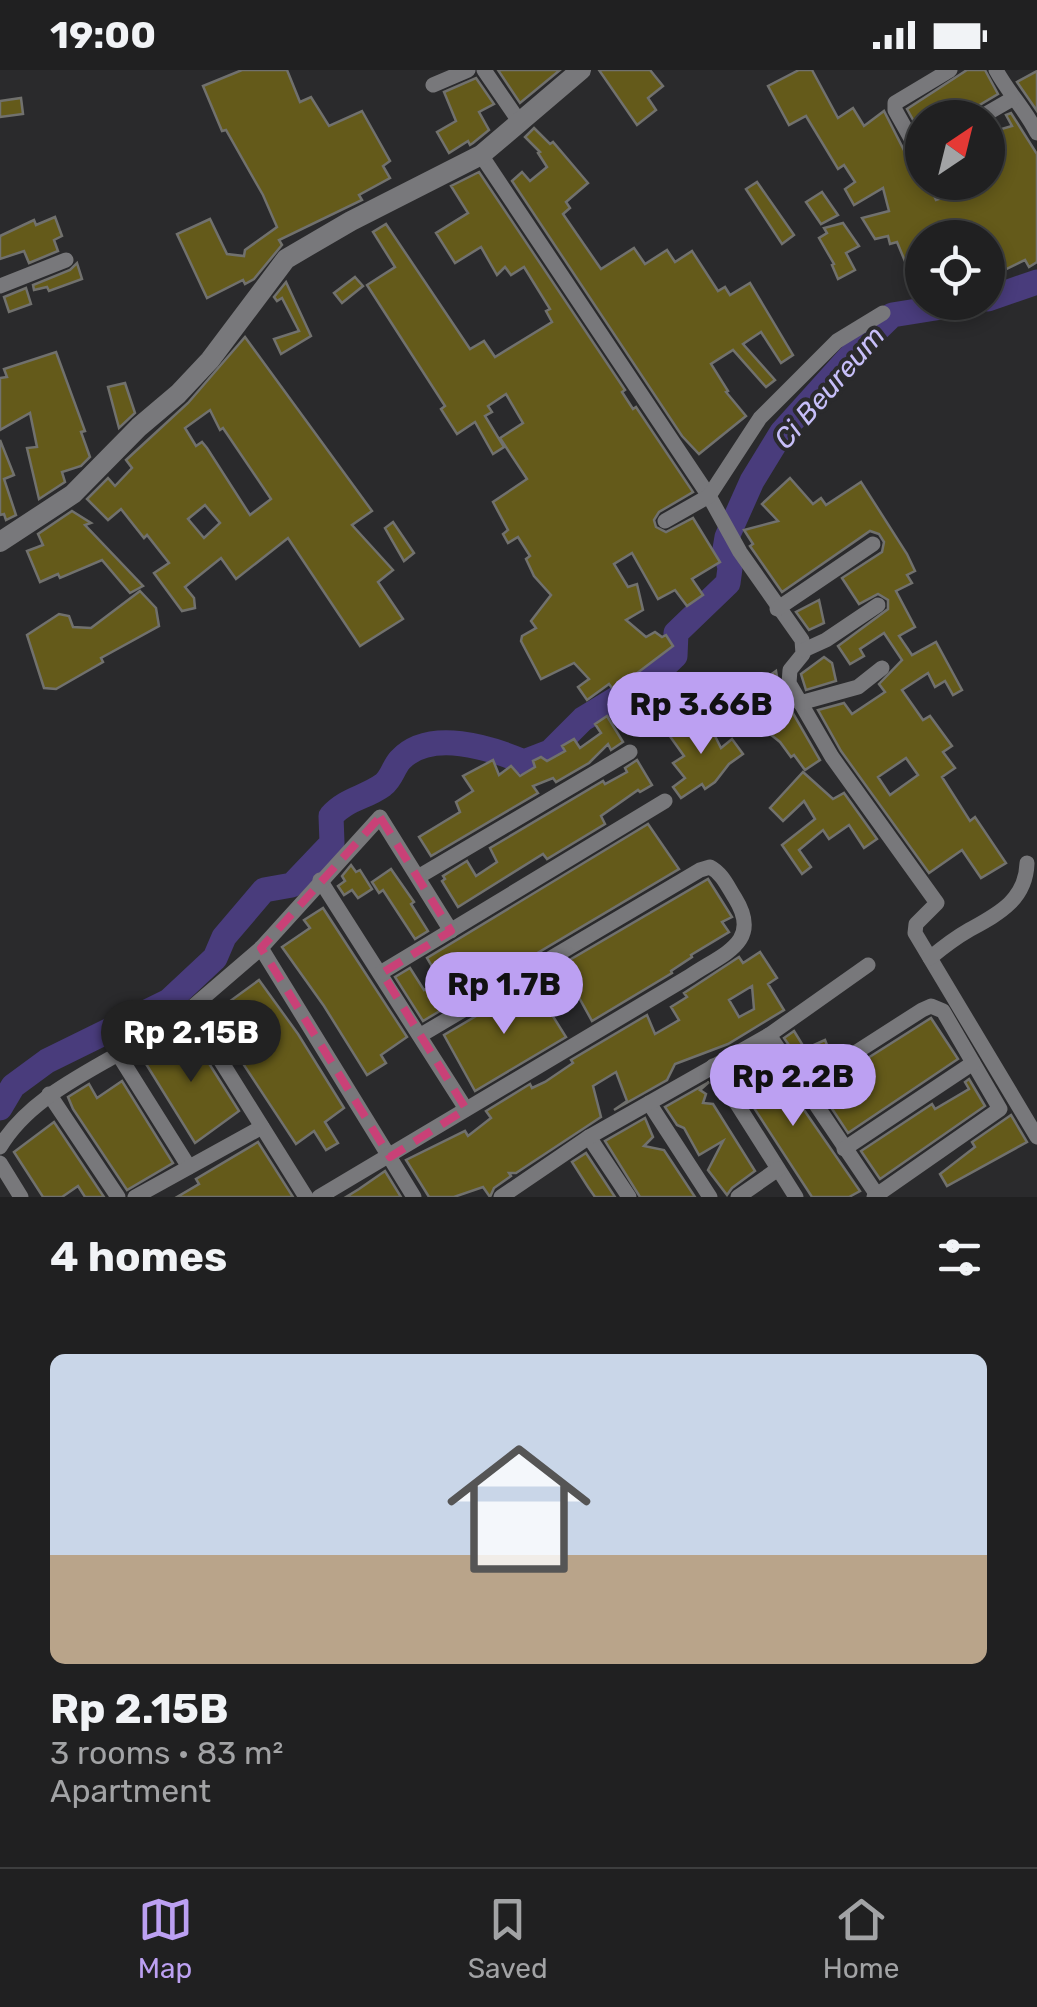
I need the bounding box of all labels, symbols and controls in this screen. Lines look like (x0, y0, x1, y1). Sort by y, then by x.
text: 19:00 (50, 12, 156, 58)
north arrow (905, 100, 1005, 200)
map controls (905, 100, 1005, 320)
button: locate (905, 220, 1005, 320)
water label: Ci Beureum (767, 319, 892, 455)
pin: Rp 3.66B (598, 672, 804, 757)
text: Rp 3.66B (629, 685, 773, 723)
pin: Rp 1.7B (412, 952, 596, 1037)
text: Rp 1.7B (447, 965, 561, 1003)
pin: Rp 2.15B (88, 1000, 294, 1085)
text: Rp 2.15B (123, 1013, 259, 1051)
pin: Rp 2.2B (701, 1044, 885, 1129)
text: Rp 2.2B (732, 1057, 854, 1095)
icon: filters (932, 1230, 987, 1285)
text: 4 homes (50, 1232, 227, 1282)
icon: home (429, 1419, 609, 1599)
text: Rp 2.15B (50, 1684, 229, 1734)
text: 3 rooms · 83 m² (50, 1734, 283, 1772)
text: Apartment (50, 1772, 211, 1810)
tab: Map (138, 1892, 193, 1985)
tab: Saved (468, 1892, 548, 1985)
tab: Home (823, 1892, 899, 1985)

